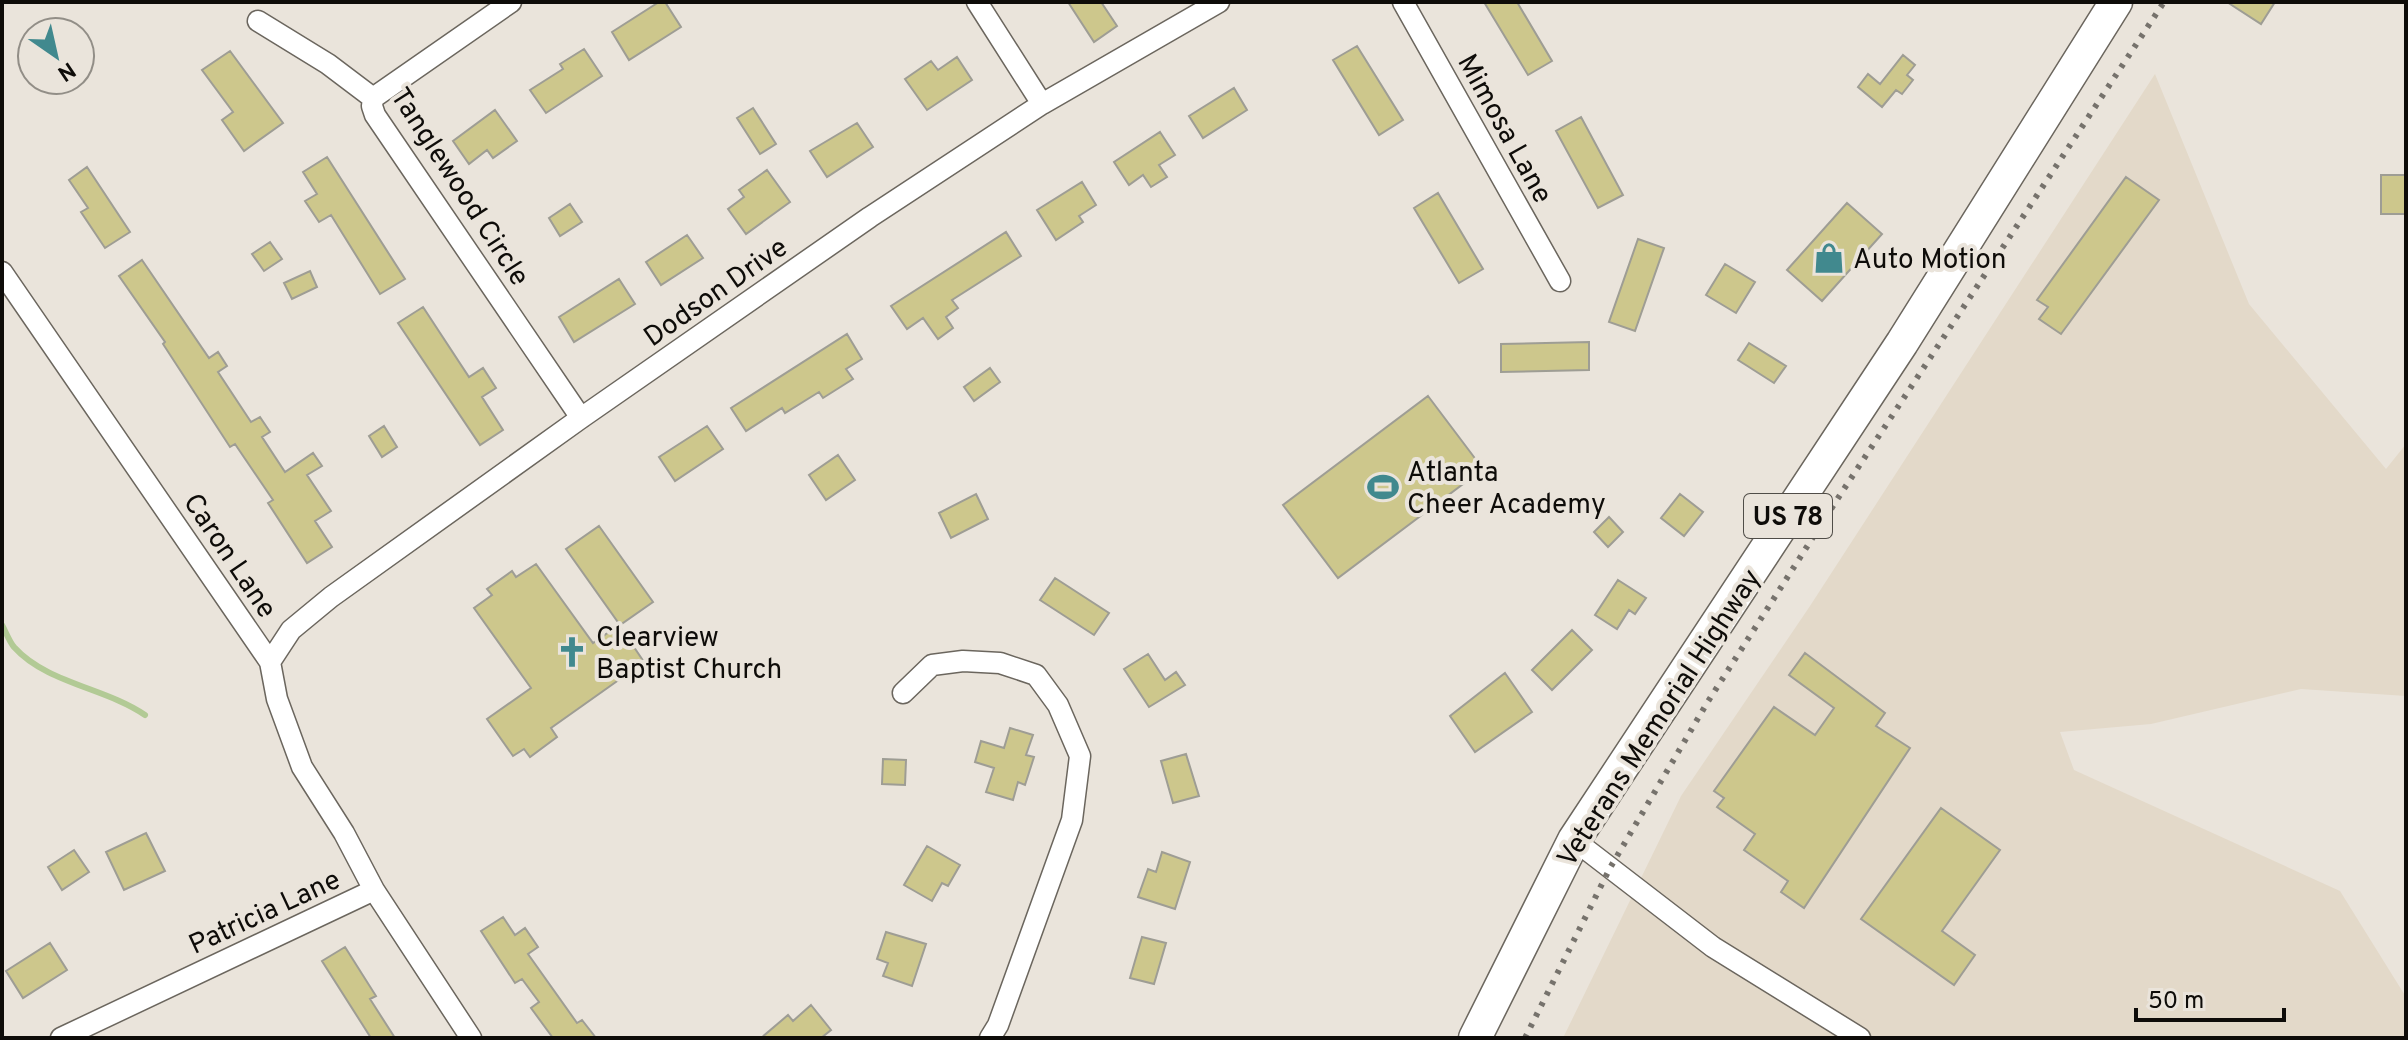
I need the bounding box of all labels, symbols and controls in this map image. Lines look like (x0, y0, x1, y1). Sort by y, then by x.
north arrow (16, 16, 96, 96)
street label: Mimosa Lane (1448, 48, 1559, 210)
text: N (52, 55, 80, 86)
street label: Tanglewood Circle (381, 82, 536, 294)
street label: Dodson Drive (638, 231, 796, 356)
shop icon: Auto Motion (1812, 241, 1846, 275)
place label: Auto Motion (1853, 243, 2006, 279)
place label: Atlanta Cheer Academy (1407, 456, 1606, 524)
sports icon: Atlanta Cheer Academy (1366, 470, 1400, 504)
street label: Caron Lane (174, 487, 283, 626)
road number: US 78 (1744, 494, 1832, 538)
street label: Veterans Memorial Highway (1551, 563, 1770, 874)
place label: Clearview Baptist Church (596, 621, 782, 689)
church icon: Clearview Baptist Church (555, 635, 589, 669)
street label: Patricia Lane (184, 863, 347, 965)
scale bar (2136, 972, 2284, 1022)
text: 50 m (2148, 987, 2204, 1017)

